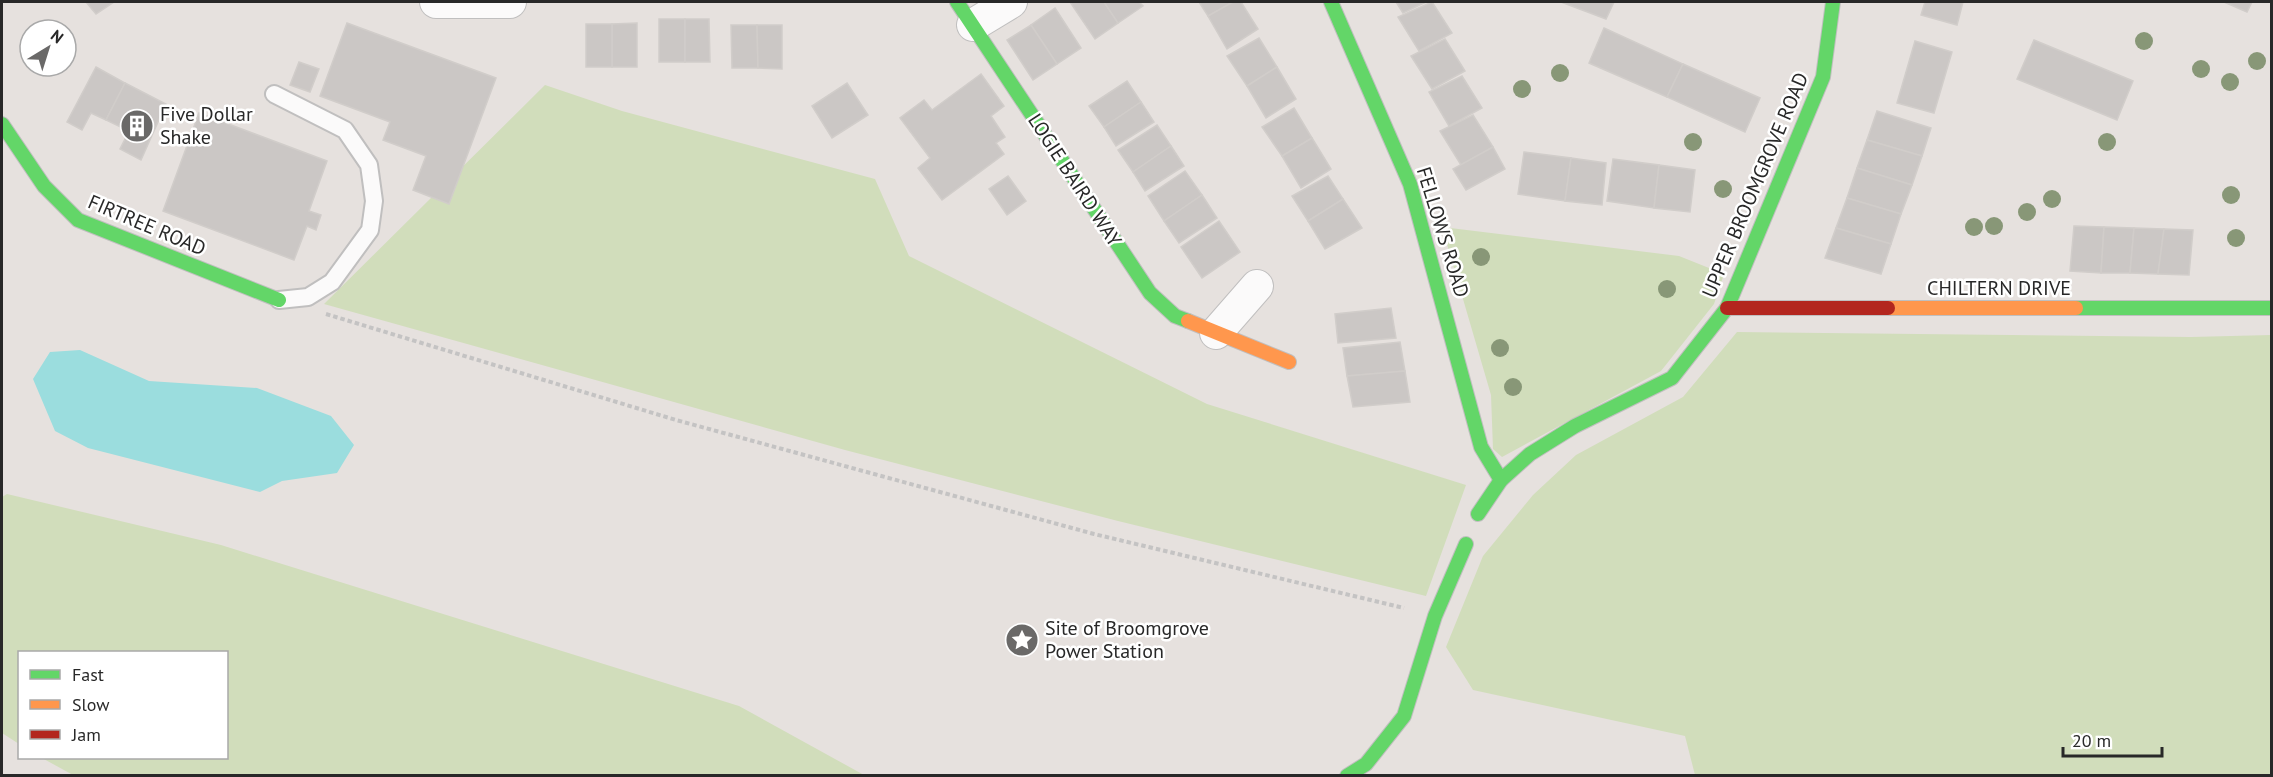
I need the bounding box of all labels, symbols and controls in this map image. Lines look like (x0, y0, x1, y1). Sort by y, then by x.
north arrow (18, 18, 78, 78)
text: N (47, 25, 68, 47)
street label: UPPER BROOMGROVE ROAD (1696, 69, 1814, 301)
place label: Five Dollar Shake (160, 101, 253, 150)
building icon: Five Dollar Shake (119, 108, 155, 144)
street label: LOGIE BAIRD WAY (1022, 109, 1128, 252)
street label: FELLOWS ROAD (1411, 164, 1475, 300)
street label: FIRTREE ROAD (84, 188, 210, 262)
street label: CHILTERN DRIVE (1927, 275, 2071, 301)
place label: Site of Broomgrove Power Station (1045, 615, 1209, 664)
place icon: Site of Broomgrove Power Station (1004, 622, 1040, 658)
legend (18, 651, 228, 759)
text: Fast (72, 663, 104, 686)
text: Slow (72, 693, 110, 716)
scale bar (2063, 720, 2162, 758)
text: Jam (71, 723, 101, 746)
text: 20 m (2072, 729, 2111, 752)

